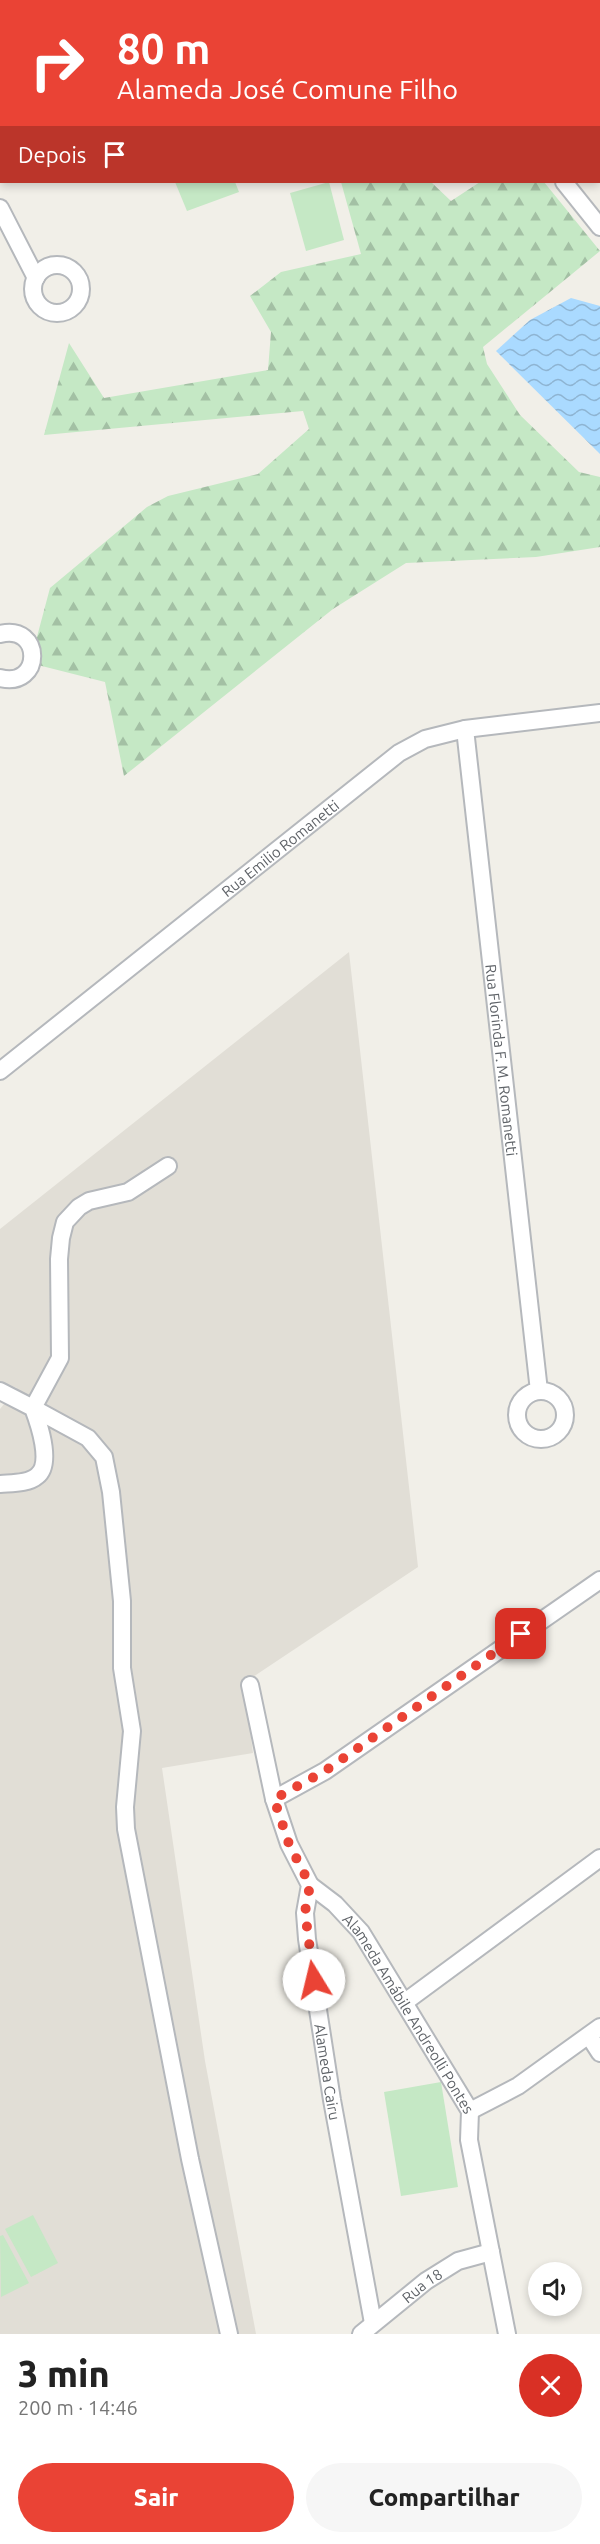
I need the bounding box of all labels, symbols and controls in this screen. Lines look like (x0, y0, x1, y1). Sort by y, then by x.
icon: right (18, 24, 96, 102)
text: 80 m (117, 25, 211, 72)
text: Alameda José Comune Filho (117, 74, 458, 104)
icon: arrive (98, 138, 131, 171)
text: Depois (18, 142, 86, 167)
street label: Rua Emilio Romanetti (218, 796, 342, 900)
street label: Rua Florinda F. M. Romanetti (483, 963, 521, 1157)
pin (495, 1608, 546, 1659)
icon: arrive (504, 1617, 537, 1650)
street label: Alameda Amábile Andreolli Pontes (340, 1910, 478, 2116)
position arrow (282, 1948, 346, 2012)
street label: Alameda Cairu (312, 2022, 344, 2121)
map controls (528, 2262, 582, 2316)
button: sound (528, 2262, 582, 2316)
street label: Rua 18 (398, 2265, 445, 2306)
text: 3 min (18, 2353, 110, 2394)
button: close (519, 2354, 582, 2417)
text: 200 m · 14:46 (18, 2396, 138, 2419)
button: Sair (18, 2463, 294, 2532)
button: Compartilhar (306, 2463, 582, 2532)

